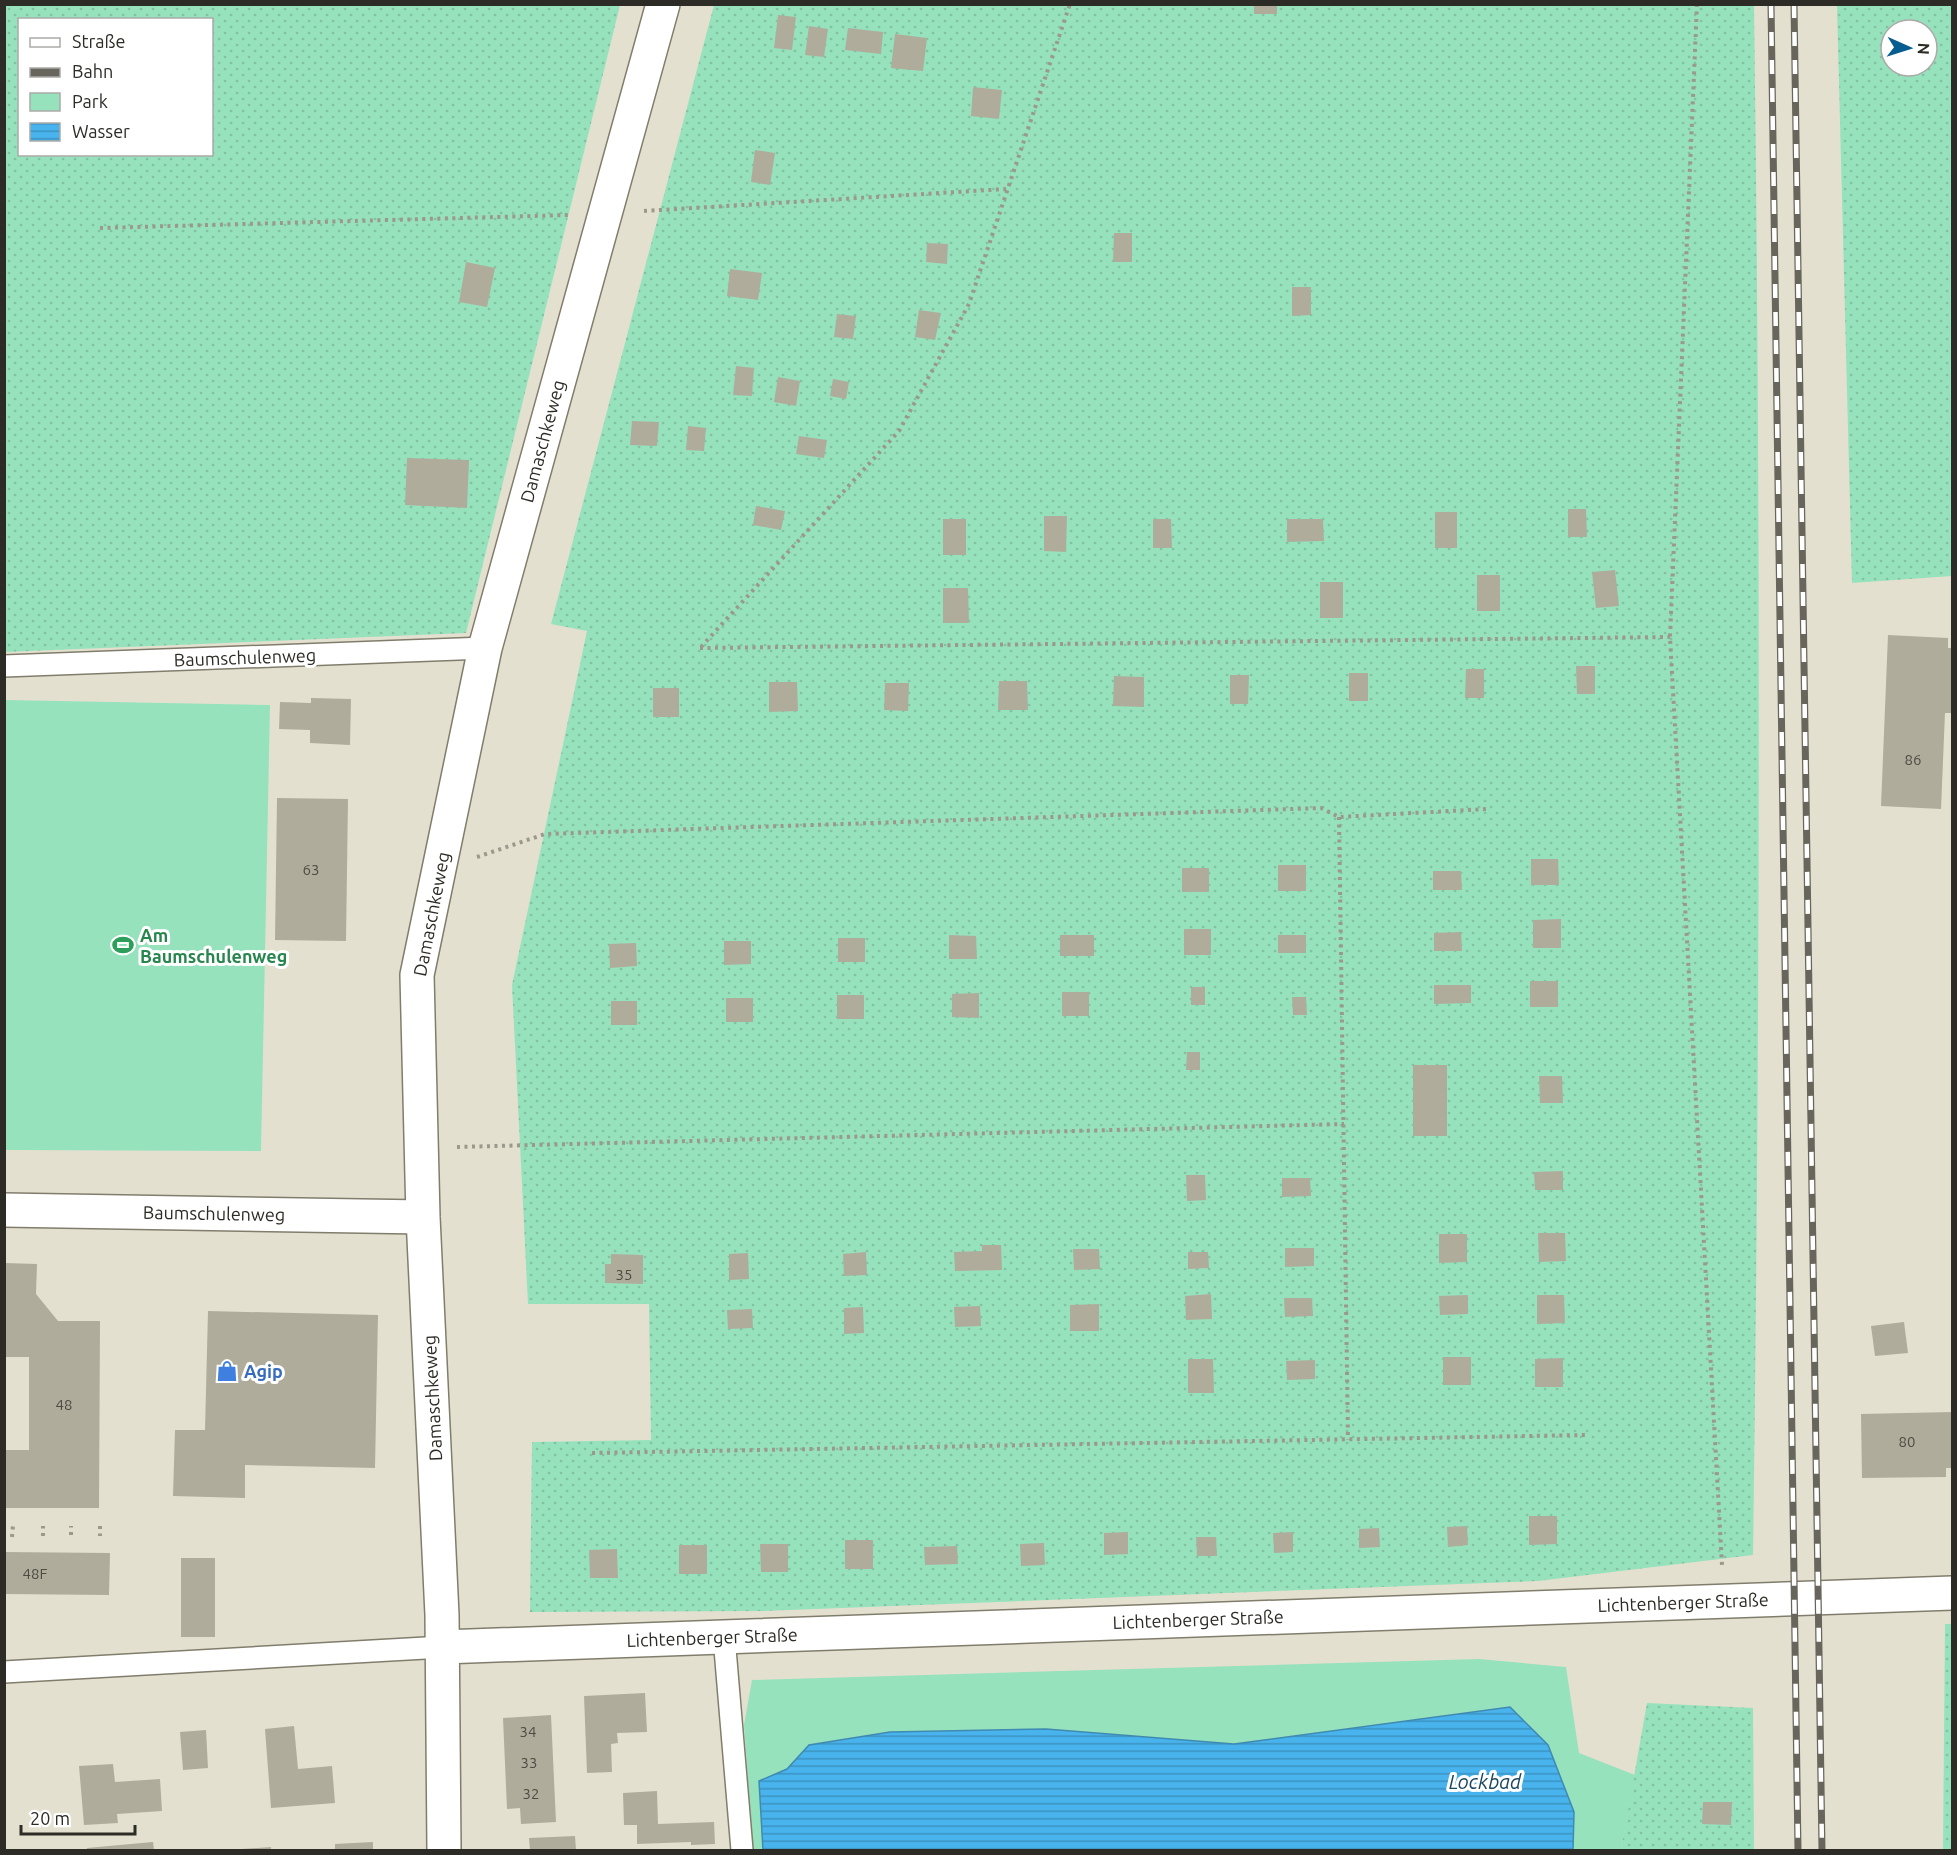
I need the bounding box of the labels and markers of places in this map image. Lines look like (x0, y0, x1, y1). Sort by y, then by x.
place label: Am Baumschulenweg (140, 925, 287, 966)
sports icon: Am Baumschulenweg (111, 933, 135, 957)
shop icon: Agip (215, 1359, 239, 1383)
place label: Agip (244, 1361, 283, 1381)

